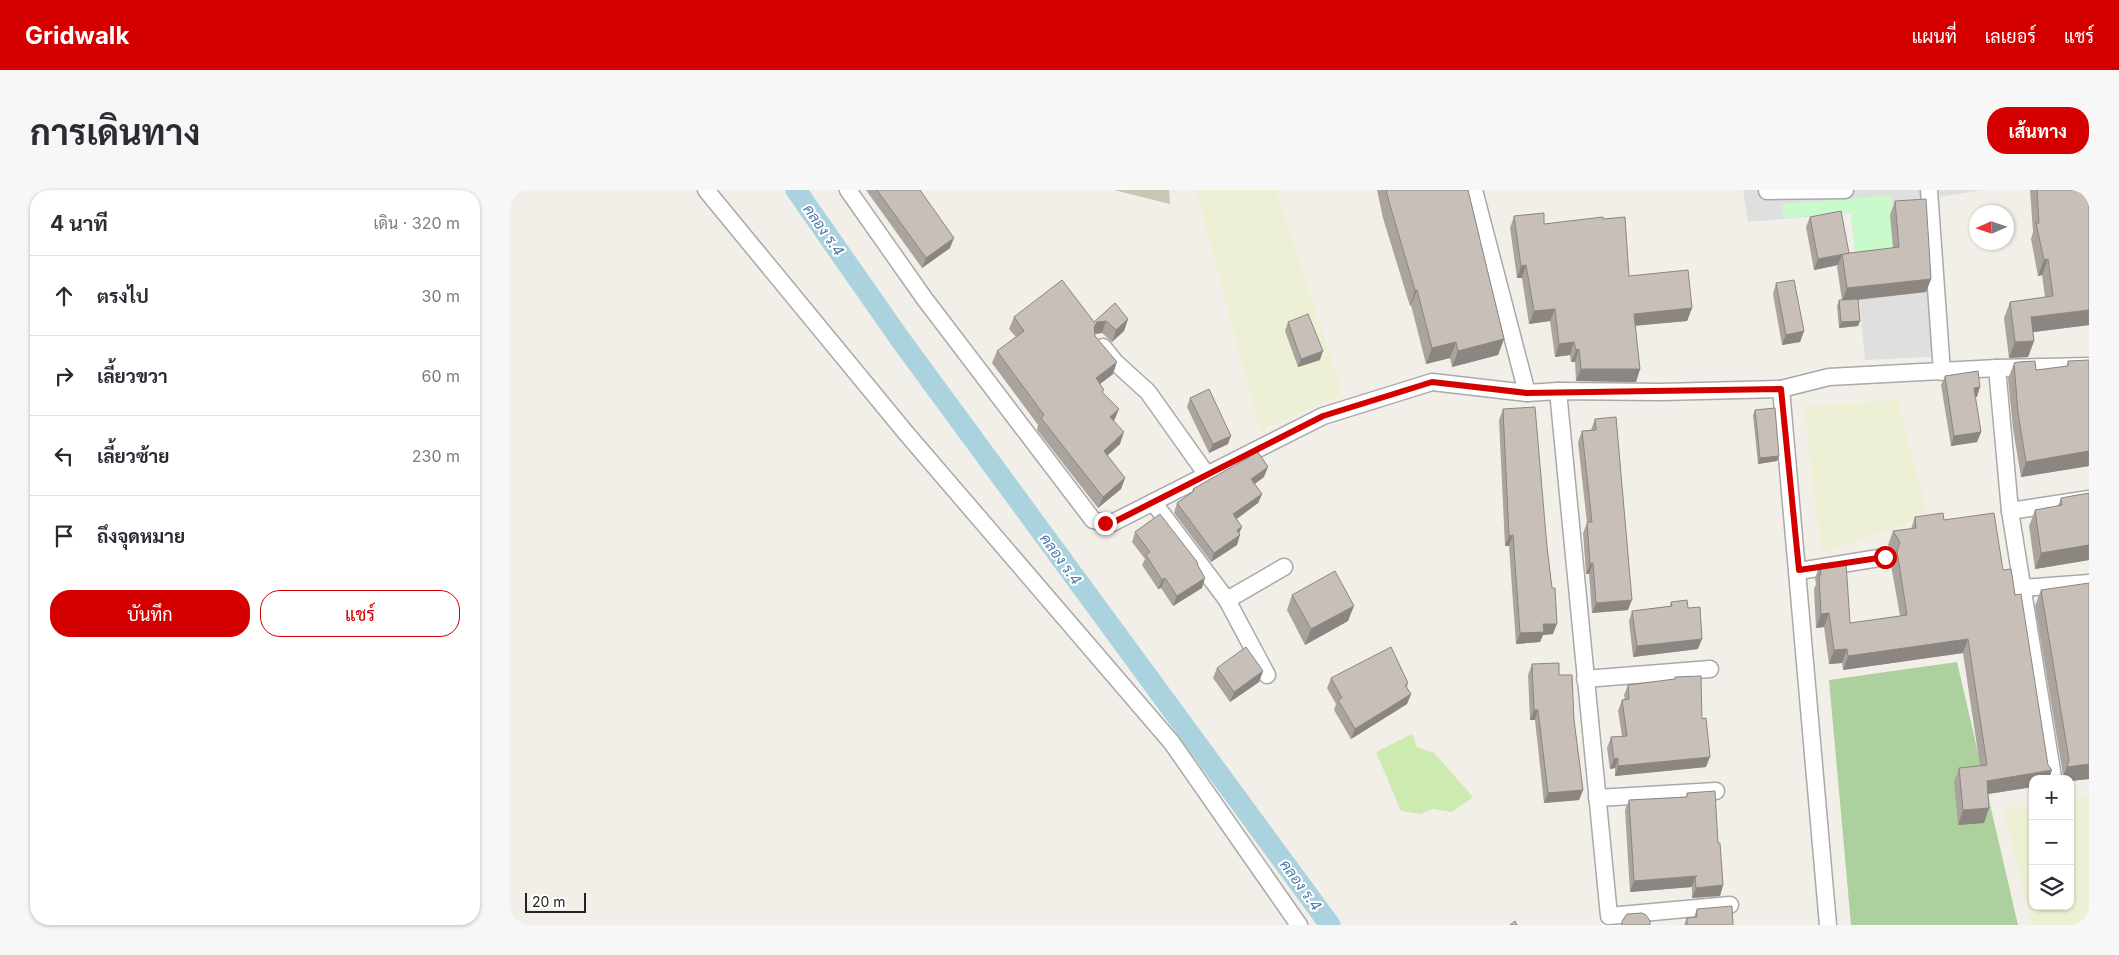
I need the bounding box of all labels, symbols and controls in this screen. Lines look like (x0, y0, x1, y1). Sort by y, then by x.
text: Gridwalk (25, 21, 129, 50)
text: แผนที่ (1912, 26, 1957, 47)
text: เลเยอร์ (1985, 26, 2036, 47)
text: แชร์ (2064, 26, 2094, 47)
button: เส้นทาง (1987, 107, 2089, 154)
text: การเดินทาง (30, 111, 200, 153)
water label: คลอง ร.4 (799, 200, 849, 260)
north arrow (1969, 205, 2014, 250)
text: 4 นาที (50, 211, 108, 236)
text: เดิน · 320 m (374, 213, 460, 233)
icon: ahead (50, 282, 78, 310)
text: ตรงไป (97, 285, 149, 308)
text: 30 m (422, 286, 460, 306)
icon: right (50, 362, 78, 390)
text: เลี้ยวขวา (97, 365, 168, 388)
text: 60 m (421, 366, 460, 386)
icon: left (50, 442, 78, 470)
text: เลี้ยวซ้าย (97, 445, 169, 468)
text: 230 m (412, 446, 460, 466)
route end (1094, 512, 1117, 535)
icon: arrive (50, 522, 78, 550)
text: ถึงจุดหมาย (97, 525, 185, 548)
water label: คลอง ร.4 (1036, 530, 1086, 588)
route start (1874, 546, 1897, 569)
button: บันทึก (50, 590, 250, 637)
button: แชร์ (260, 590, 460, 637)
map controls (2029, 775, 2074, 910)
button: + (2029, 775, 2074, 820)
button: − (2029, 820, 2074, 865)
water label: คลอง ร.4 (1276, 856, 1326, 914)
button: layers (2029, 865, 2074, 910)
scale bar (525, 890, 586, 913)
text: 20 m (532, 893, 566, 910)

